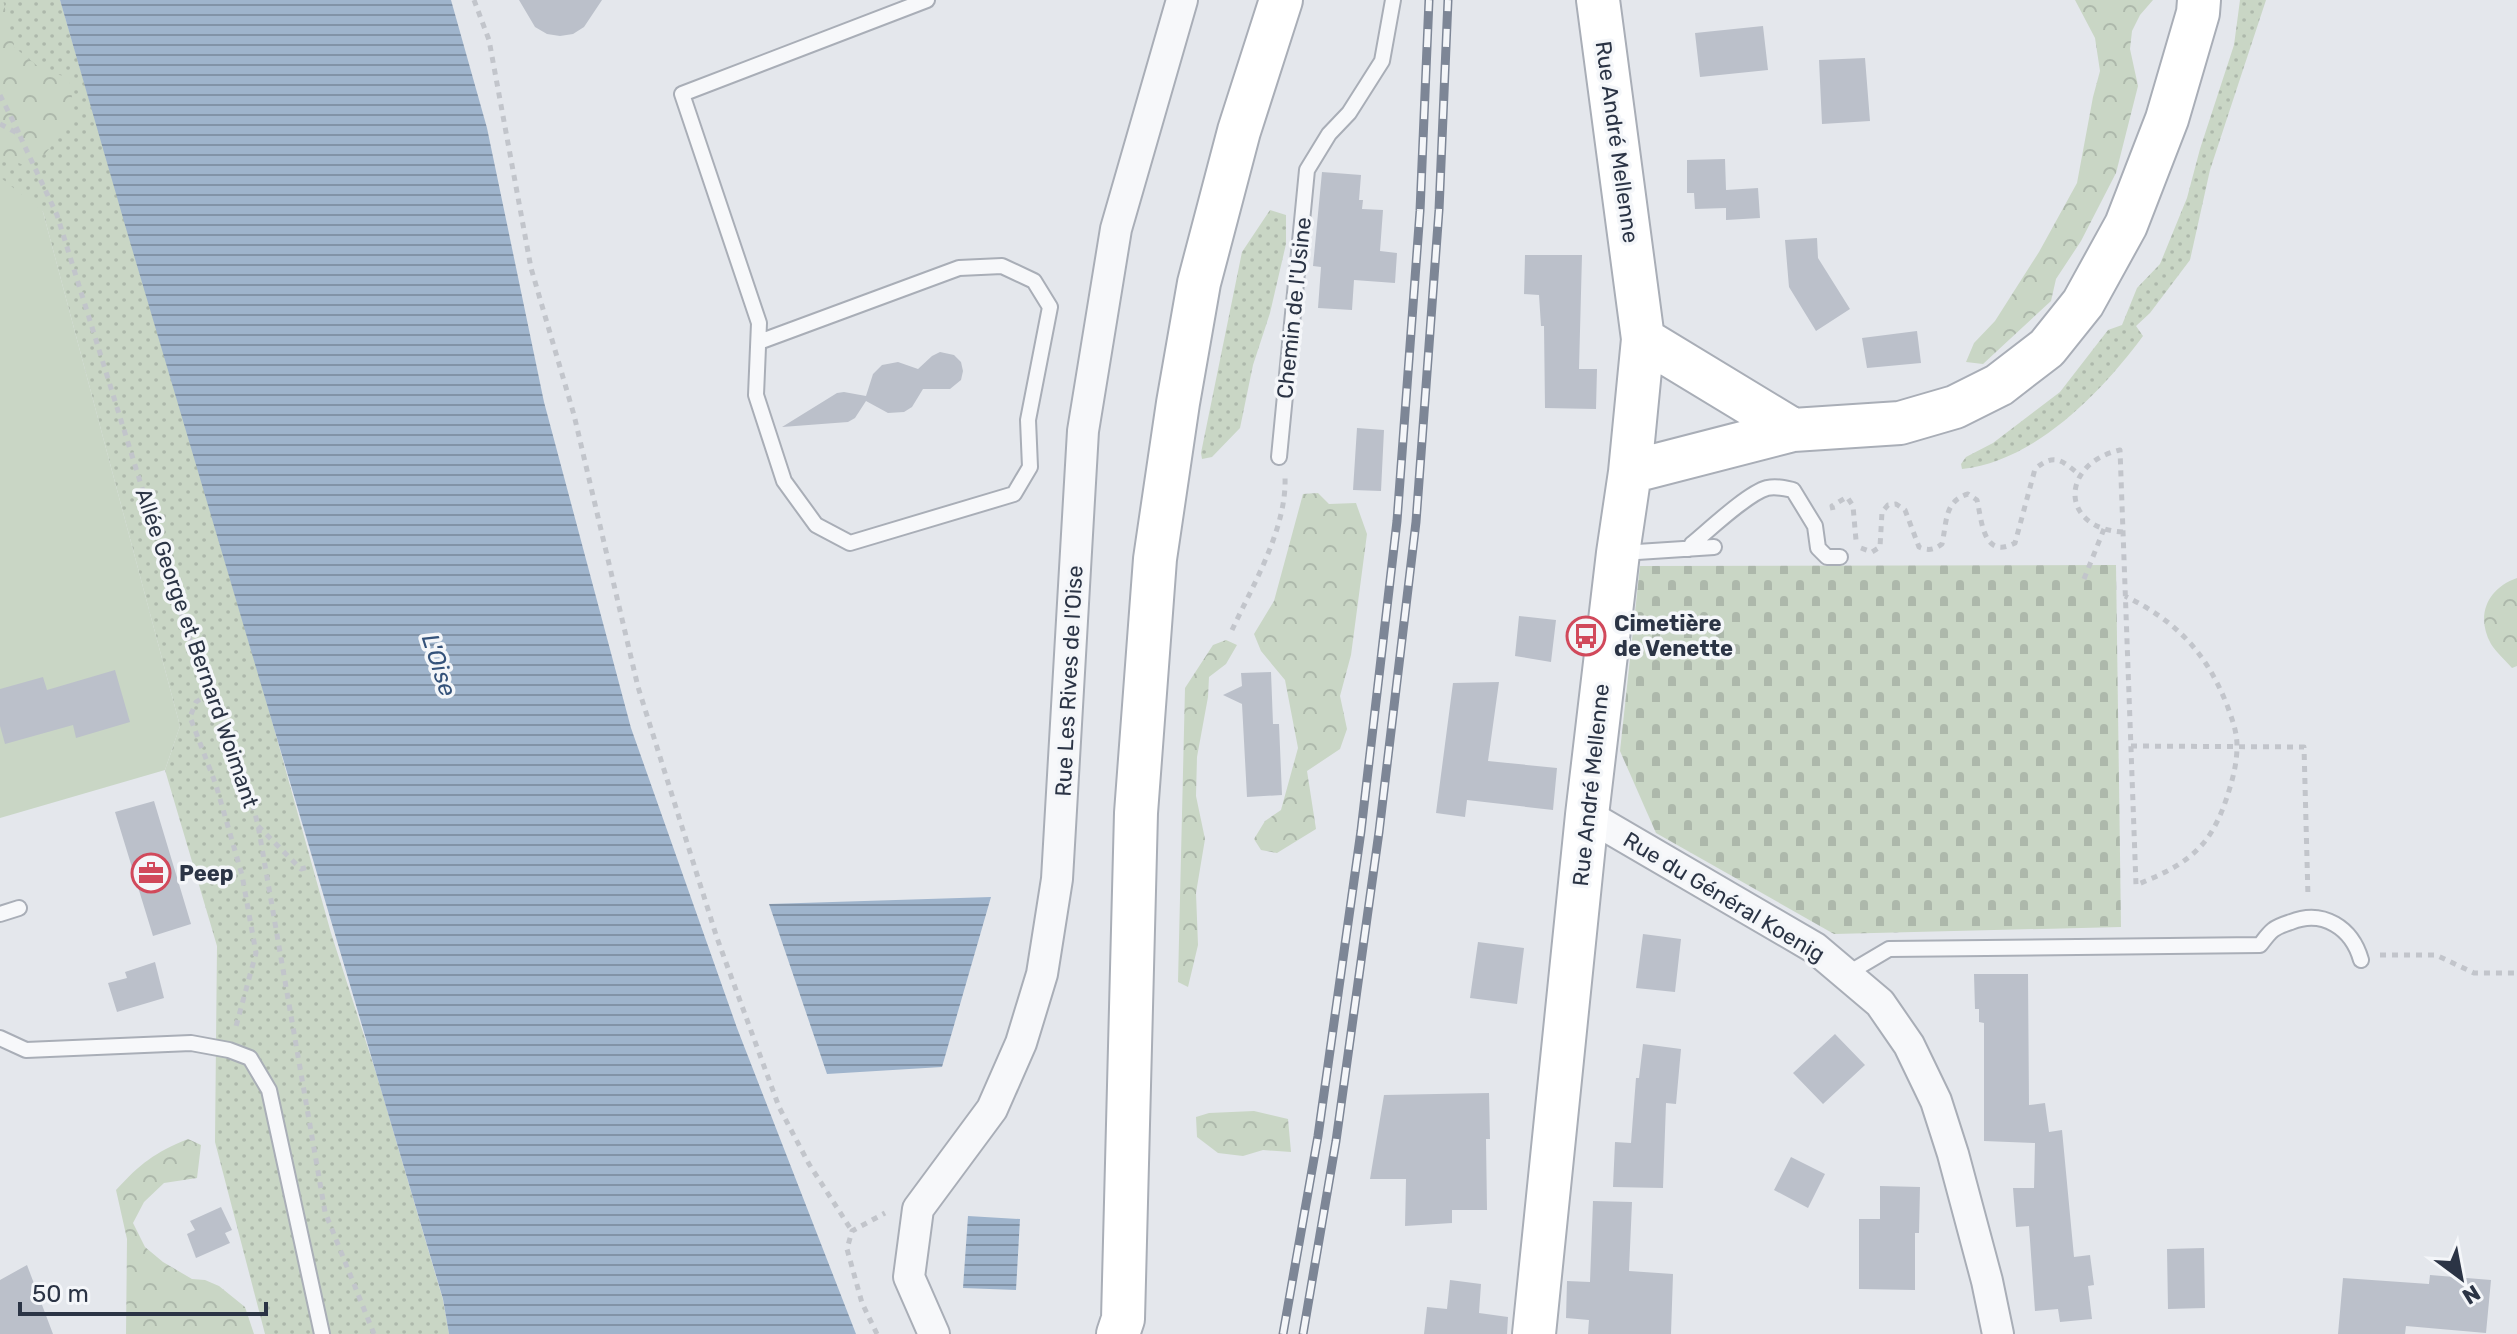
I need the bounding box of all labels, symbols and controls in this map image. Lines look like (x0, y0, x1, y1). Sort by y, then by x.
street label: Rue André Mellenne (1589, 39, 1645, 245)
street label: Chemin de l'Usine (1271, 216, 1317, 400)
street label: Allée George et Bernard Woimant (129, 485, 265, 812)
street label: Rue Les Rives de l'Oise (1049, 565, 1089, 797)
place label: Cimetière de Venette (1614, 610, 1733, 662)
bus stop icon: Cimetière de Venette (1565, 615, 1607, 657)
water label: L'Oise (416, 630, 462, 700)
street label: Rue André Mellenne (1567, 682, 1615, 888)
street label: Rue du Général Koenig (1618, 826, 1830, 968)
office icon: Peep (130, 852, 172, 894)
place label: Peep (179, 860, 234, 887)
north arrow (2421, 1238, 2501, 1318)
scale bar (20, 1266, 266, 1316)
text: N (2457, 1279, 2485, 1310)
text: 50 m (32, 1280, 89, 1308)

